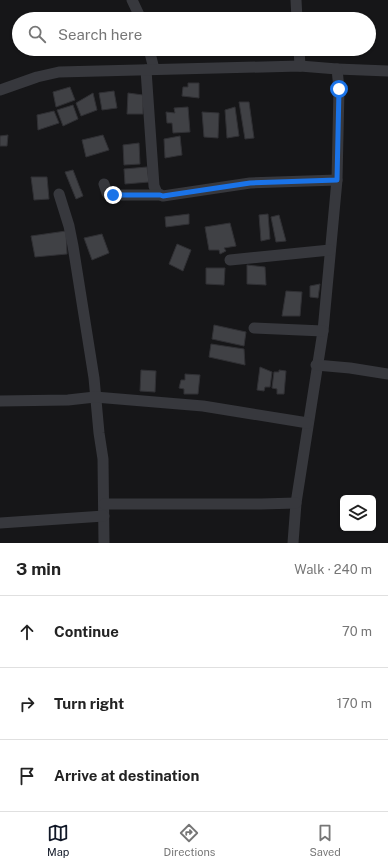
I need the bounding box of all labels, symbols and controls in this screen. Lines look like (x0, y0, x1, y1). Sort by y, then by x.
search box (12, 12, 376, 56)
icon: search (26, 23, 48, 45)
text: Search here (58, 26, 142, 43)
route start (330, 80, 348, 98)
route end (104, 186, 122, 204)
map controls (340, 495, 376, 531)
button: layers (340, 495, 376, 531)
text: 3 min (16, 559, 61, 579)
text: Walk · 240 m (294, 562, 372, 577)
icon: ahead (16, 621, 38, 643)
text: Continue (54, 623, 119, 640)
text: 70 m (342, 624, 372, 639)
icon: right (16, 693, 38, 715)
text: Turn right (54, 695, 124, 712)
text: 170 m (337, 696, 372, 711)
icon: arrive (16, 765, 38, 787)
text: Arrive at destination (54, 767, 199, 784)
tab: Map (47, 822, 69, 858)
tab: Directions (164, 822, 215, 858)
tab: Saved (309, 822, 341, 858)

